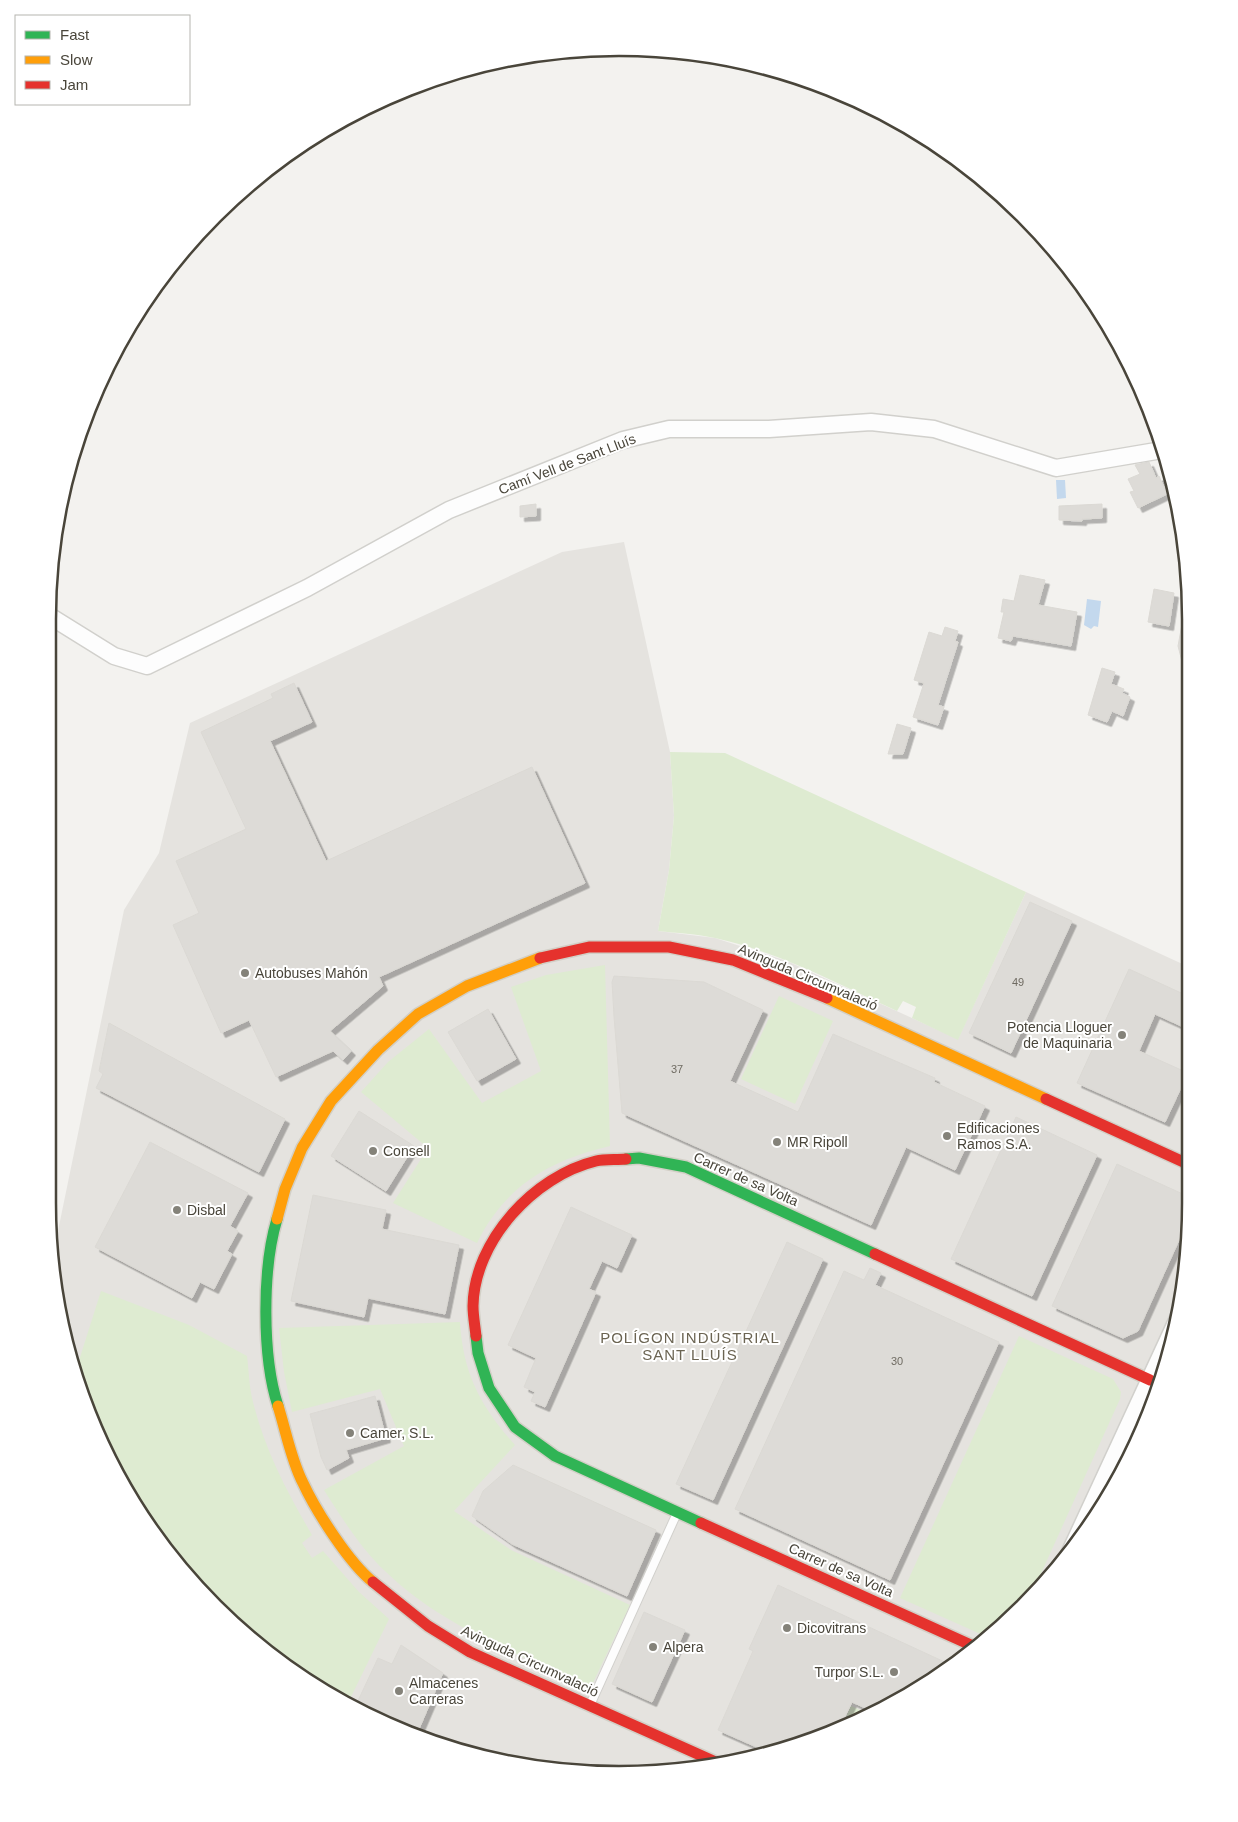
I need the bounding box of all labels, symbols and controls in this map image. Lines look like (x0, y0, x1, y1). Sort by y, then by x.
legend (15, 15, 190, 105)
text: Fast (60, 26, 90, 43)
text: Slow (60, 51, 93, 68)
text: Jam (60, 76, 88, 93)
street label: Camí Vell de Sant Lluís (496, 430, 638, 498)
street label: Avinguda Circumvalació (736, 940, 880, 1014)
place label: Autobuses Mahón (255, 965, 368, 981)
marker: Autobuses Mahón (239, 967, 251, 979)
house number: 49 (1012, 976, 1024, 988)
place label: Potencia Lloguer de Maquinaria (1007, 1019, 1112, 1051)
marker: Potencia Lloguer de Maquinaria (1116, 1029, 1128, 1041)
house number: 37 (671, 1063, 683, 1075)
place label: Edificaciones Ramos S.A. (957, 1120, 1040, 1152)
marker: Edificaciones Ramos S.A. (941, 1130, 953, 1142)
place label: MR Ripoll (787, 1134, 848, 1150)
marker: MR Ripoll (771, 1136, 783, 1148)
place label: Consell (383, 1143, 430, 1159)
marker: Consell (367, 1145, 379, 1157)
street label: Carrer de sa Volta (691, 1149, 801, 1209)
place label: Disbal (187, 1202, 226, 1218)
marker: Disbal (171, 1204, 183, 1216)
district label: POLÍGON INDÚSTRIAL SANT LLUÍS (600, 1329, 780, 1363)
house number: 30 (891, 1355, 903, 1367)
place label: Camer, S.L. (360, 1425, 434, 1441)
marker: Camer, S.L. (344, 1427, 356, 1439)
street label: Carrer de sa Volta (786, 1540, 896, 1600)
place label: Dicovitrans (797, 1620, 866, 1636)
street label: Avinguda Circumvalació (459, 1622, 602, 1700)
marker: Dicovitrans (781, 1622, 793, 1634)
place label: Alpera (663, 1639, 704, 1655)
marker: Alpera (647, 1641, 659, 1653)
place label: Turpor S.L. (814, 1664, 884, 1680)
marker: Turpor S.L. (888, 1666, 900, 1678)
place label: Almacenes Carreras (409, 1675, 478, 1707)
marker: Almacenes Carreras (393, 1685, 405, 1697)

